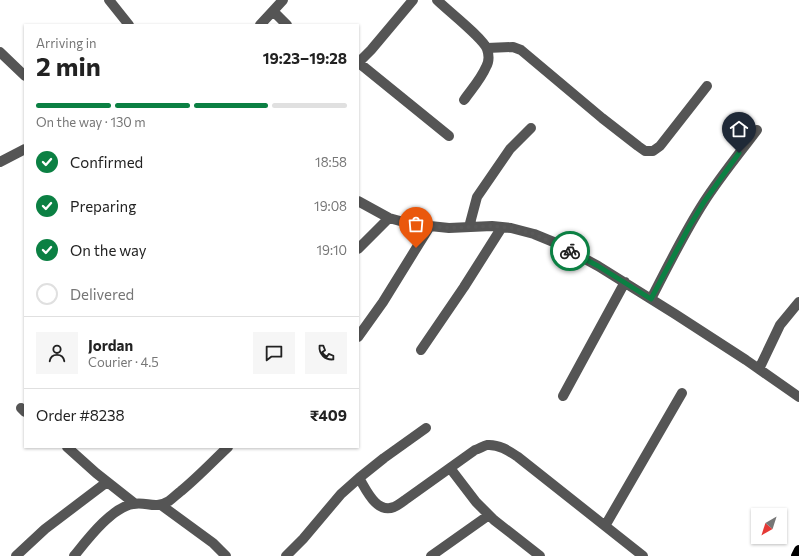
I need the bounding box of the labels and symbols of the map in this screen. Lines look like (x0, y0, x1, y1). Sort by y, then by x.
pin (722, 112, 756, 153)
pin (399, 207, 433, 248)
courier (550, 231, 590, 271)
north arrow (751, 508, 787, 544)

